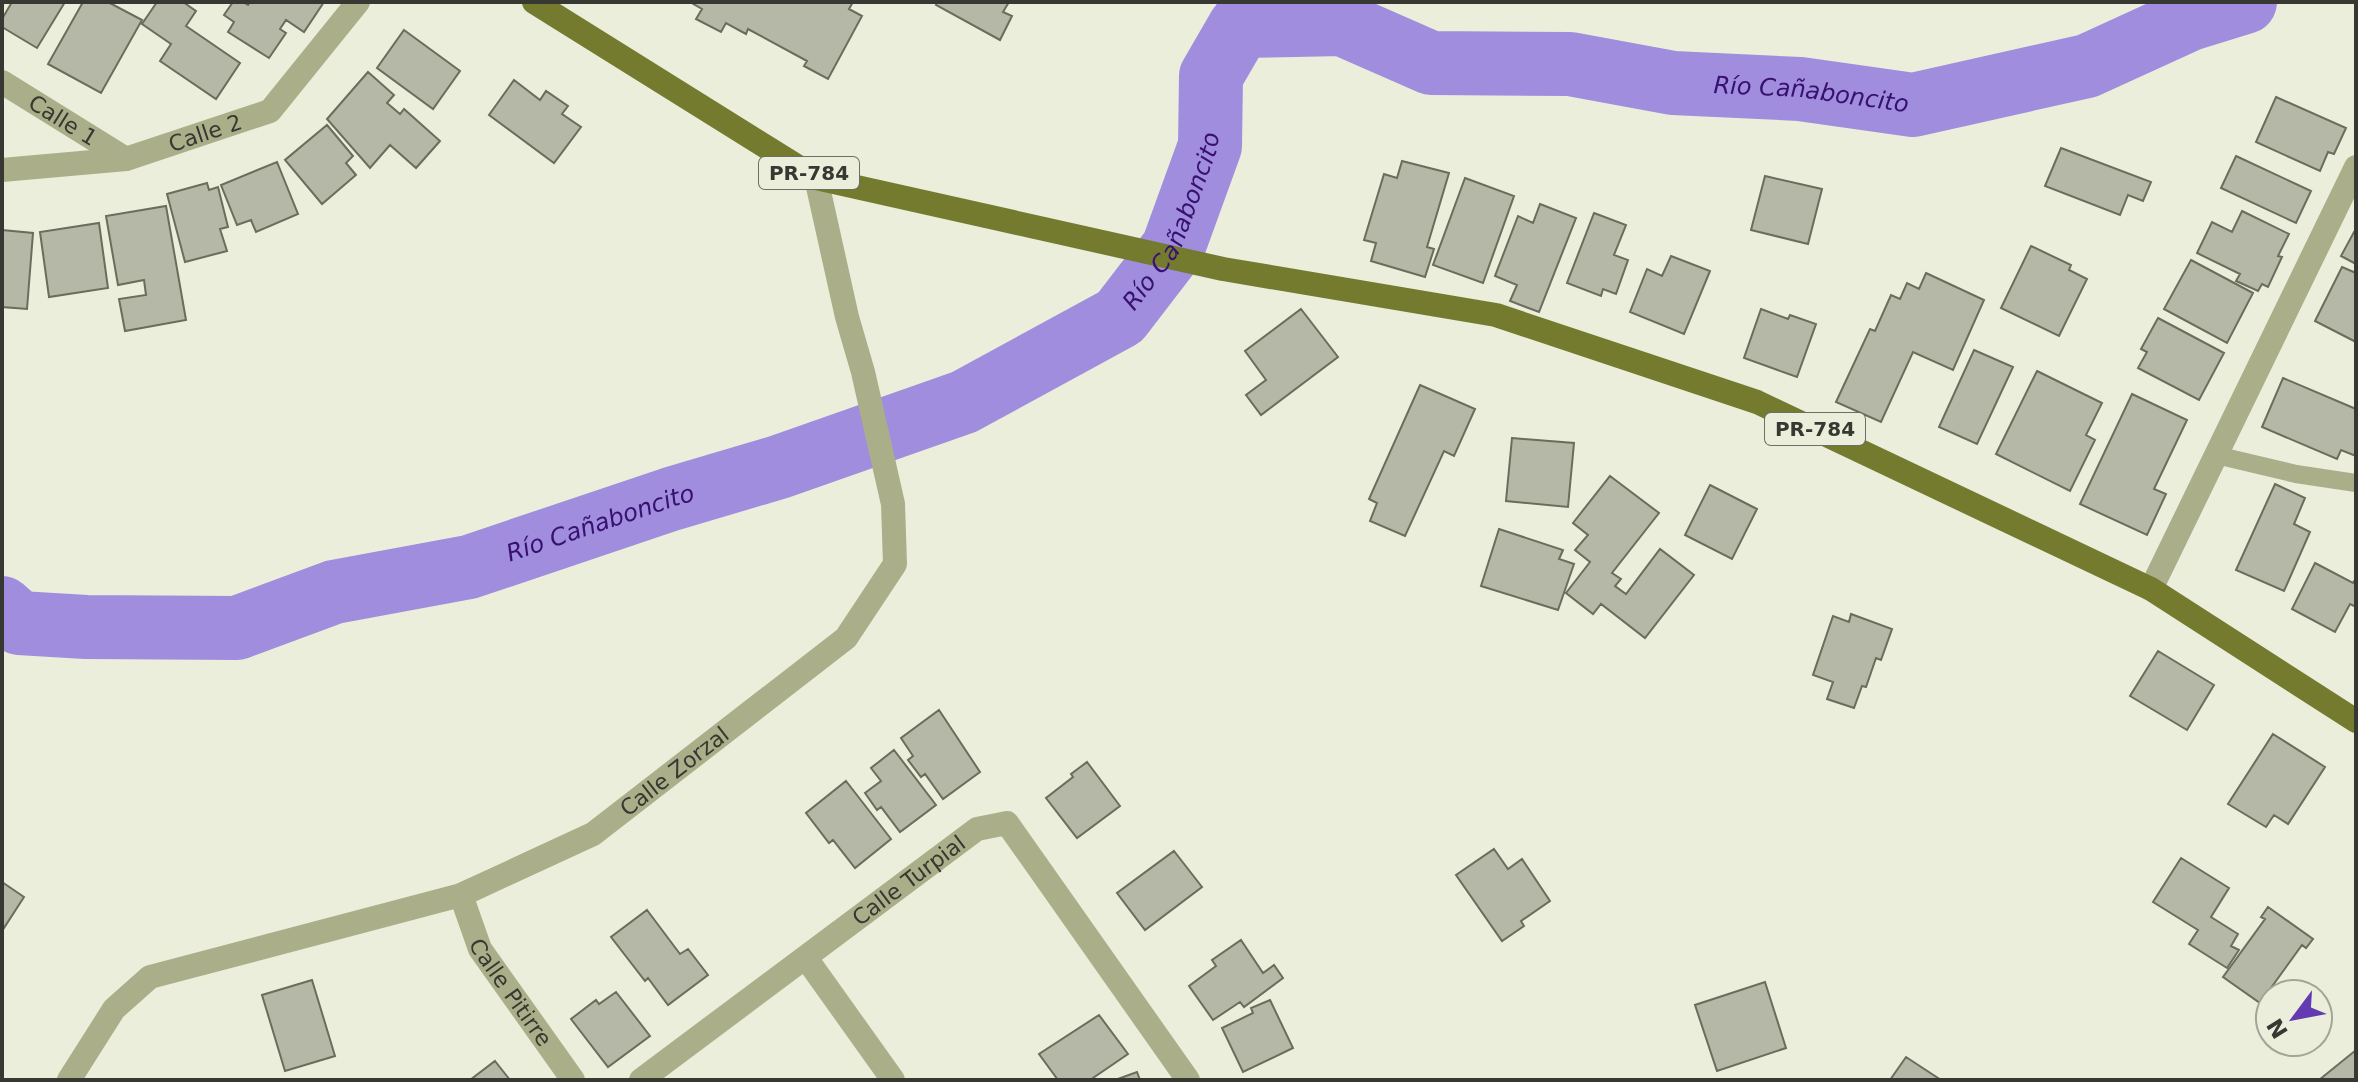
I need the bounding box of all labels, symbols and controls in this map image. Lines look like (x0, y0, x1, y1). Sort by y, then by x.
water label: Río Cañaboncito (1713, 71, 1911, 118)
street label: Calle 1 (24, 89, 102, 151)
street label: Calle 2 (165, 109, 245, 156)
water label: Río Cañaboncito (1117, 132, 1224, 315)
road number: PR-784 (759, 157, 859, 189)
road number: PR-784 (1765, 413, 1865, 445)
water label: Río Cañaboncito (503, 479, 697, 567)
street label: Calle Zorzal (615, 721, 733, 821)
street label: Calle Turpial (847, 830, 970, 930)
street label: Calle Pitirre (465, 935, 557, 1051)
north arrow (2254, 978, 2334, 1058)
text: N (2262, 1014, 2293, 1043)

